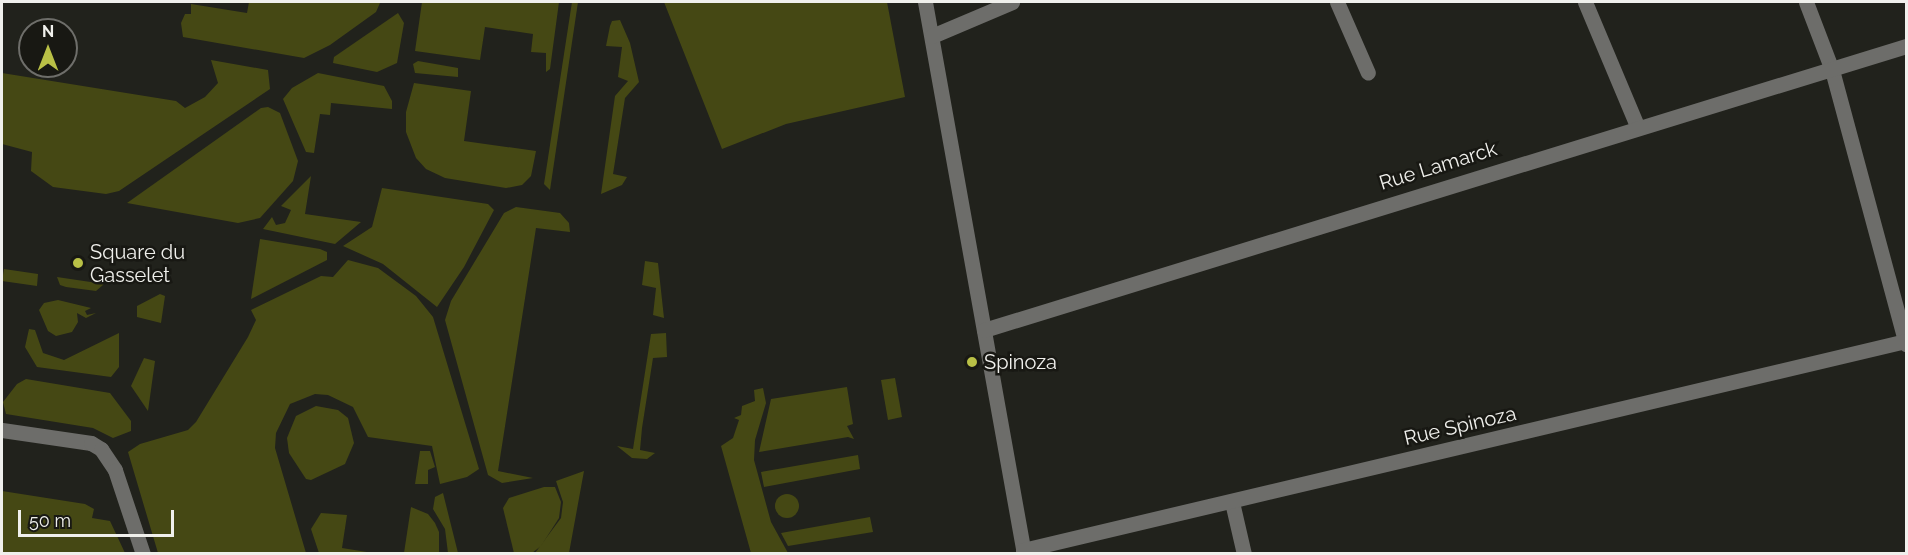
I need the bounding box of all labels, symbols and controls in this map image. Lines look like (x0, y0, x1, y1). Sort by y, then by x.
north arrow (18, 18, 78, 78)
text: N (42, 22, 54, 41)
street label: Rue Lamarck (1376, 137, 1500, 195)
place label: Square du Gasselet (90, 240, 185, 287)
marker: Square du Gasselet (71, 256, 85, 270)
place label: Spinoza (984, 350, 1057, 374)
marker: Spinoza (965, 355, 979, 369)
street label: Rue Spinoza (1401, 401, 1519, 451)
scale bar (21, 498, 177, 536)
text: 50 m (29, 510, 71, 531)

